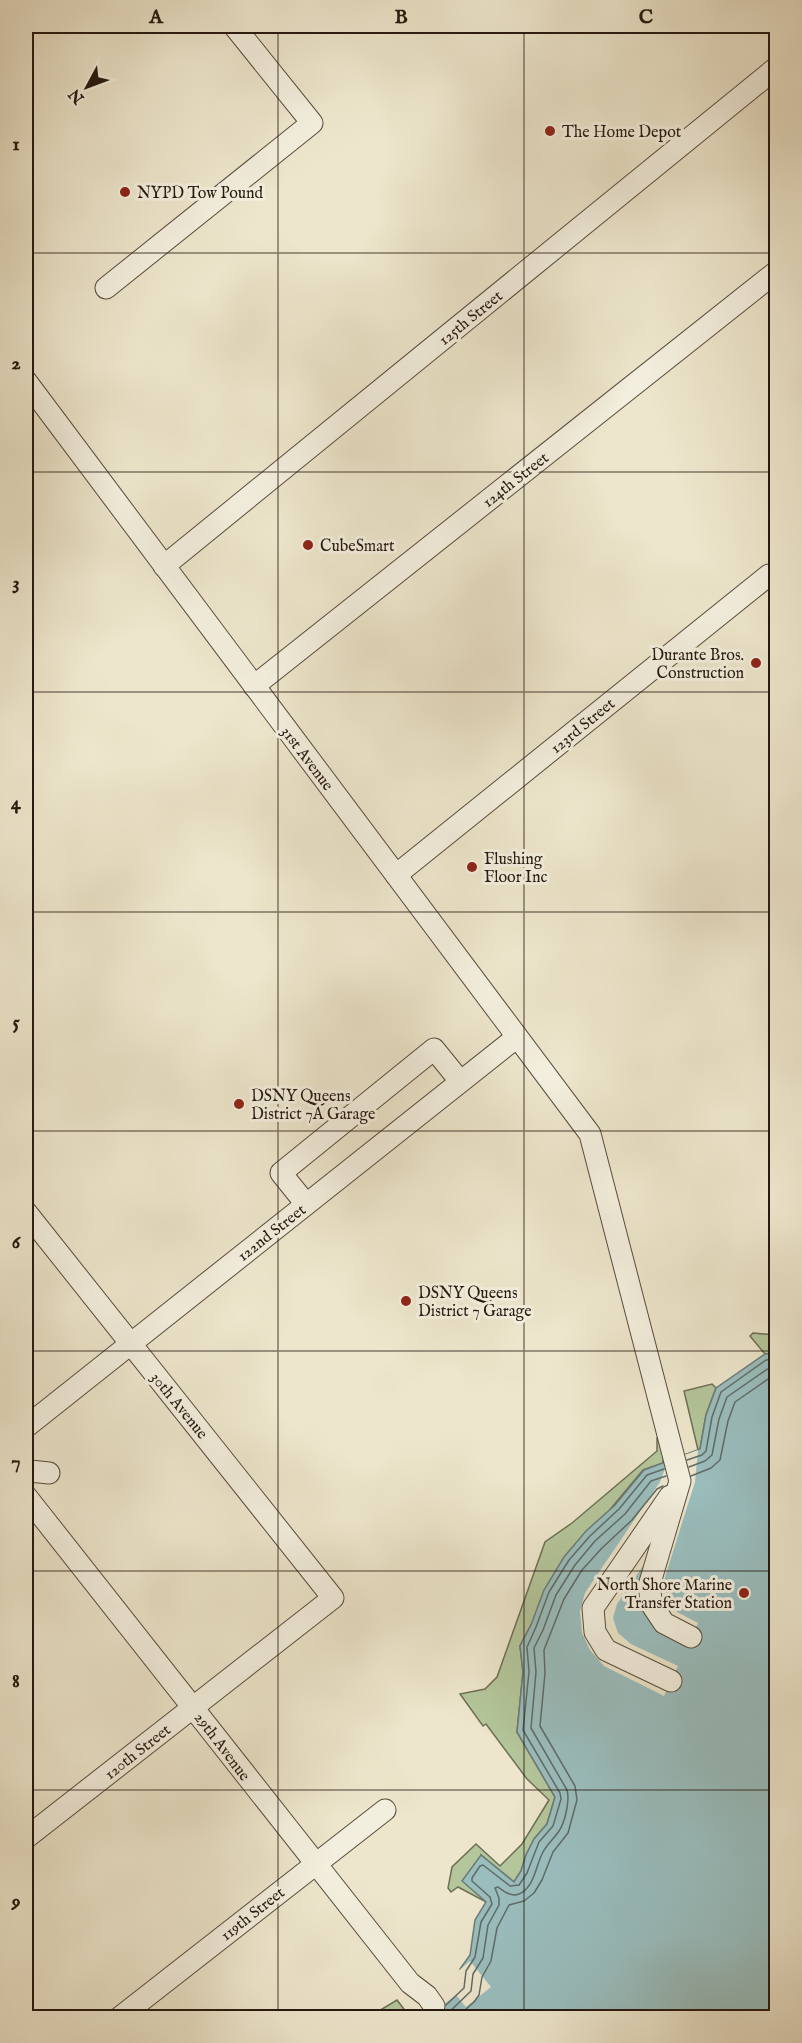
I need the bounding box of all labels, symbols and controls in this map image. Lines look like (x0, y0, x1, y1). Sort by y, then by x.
text: A (148, 5, 164, 30)
text: B (394, 5, 408, 30)
text: C (639, 5, 653, 30)
north arrow (57, 57, 117, 117)
text: N (65, 84, 90, 108)
place label: The Home Depot (562, 123, 682, 143)
marker: The Home Depot (543, 124, 557, 138)
text: 1 (12, 132, 20, 157)
place label: NYPD Tow Pound (137, 184, 264, 204)
marker: NYPD Tow Pound (118, 185, 132, 199)
street label: 125th Street (435, 286, 508, 350)
text: 2 (11, 351, 21, 376)
street label: 124th Street (479, 448, 554, 513)
place label: CubeSmart (320, 537, 395, 557)
marker: CubeSmart (301, 538, 315, 552)
text: 3 (12, 571, 20, 596)
place label: Durante Bros. Construction (651, 646, 744, 684)
marker: Durante Bros. Construction (749, 656, 763, 670)
street label: 123rd Street (547, 694, 620, 759)
street label: 31st Avenue (276, 723, 337, 795)
text: 4 (11, 791, 22, 816)
place label: Flushing Floor Inc (484, 850, 547, 888)
marker: Flushing Floor Inc (465, 860, 479, 874)
text: 5 (12, 1010, 20, 1035)
place label: DSNY Queens District 7A Garage (251, 1087, 375, 1125)
marker: DSNY Queens District 7A Garage (232, 1097, 246, 1111)
street label: 122nd Street (234, 1200, 311, 1266)
text: 6 (12, 1230, 22, 1255)
place label: DSNY Queens District 7 Garage (418, 1284, 532, 1322)
marker: DSNY Queens District 7 Garage (399, 1294, 413, 1308)
street label: 30th Avenue (145, 1369, 211, 1444)
text: 7 (11, 1450, 21, 1475)
place label: North Shore Marine Transfer Station (597, 1576, 732, 1614)
marker: North Shore Marine Transfer Station (737, 1586, 751, 1600)
text: 8 (12, 1669, 20, 1694)
street label: 29th Avenue (189, 1709, 254, 1786)
street label: 120th Street (101, 1720, 176, 1785)
street label: 119th Street (217, 1883, 290, 1946)
text: 9 (11, 1889, 21, 1914)

